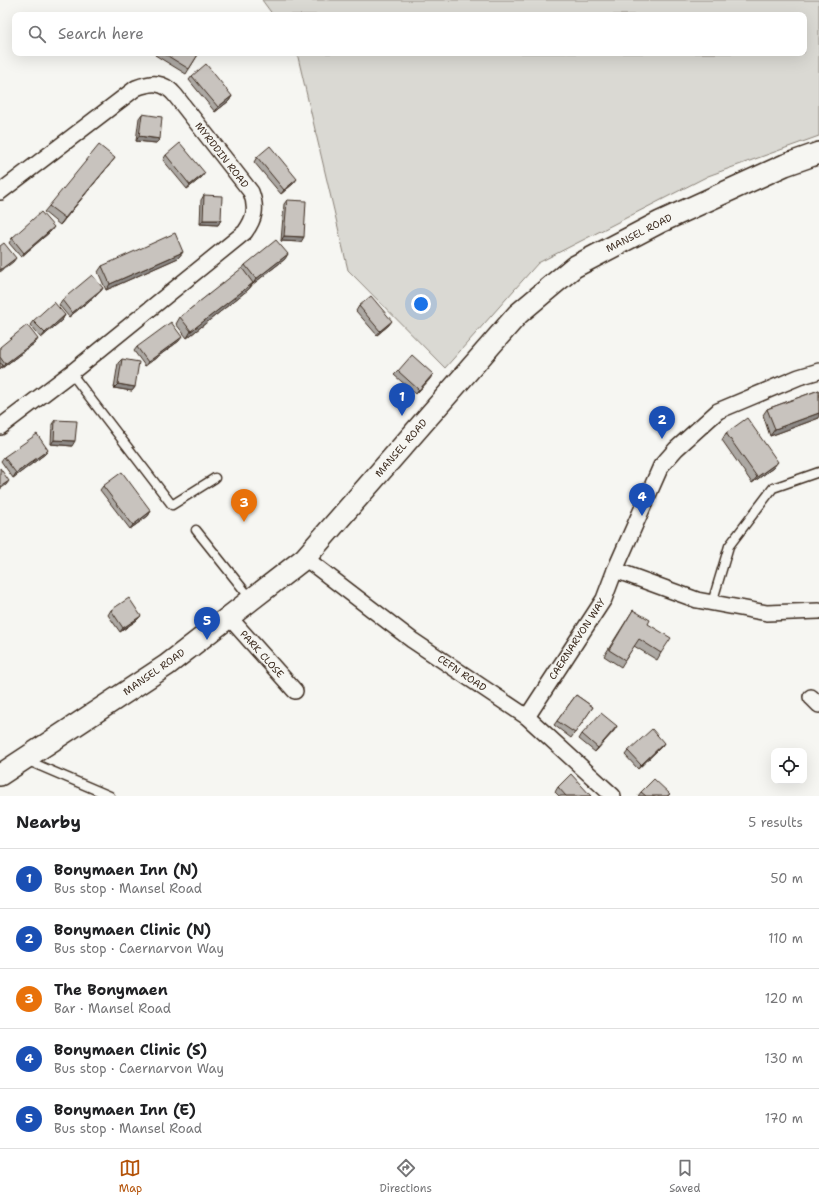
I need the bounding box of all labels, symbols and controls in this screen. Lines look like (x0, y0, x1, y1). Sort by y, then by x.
search box (12, 12, 807, 56)
icon: search (26, 23, 48, 45)
text: Search here (58, 24, 144, 44)
street label: MYRDDIN ROAD (192, 120, 252, 191)
street label: MANSEL ROAD (604, 211, 675, 255)
your location (411, 294, 431, 314)
pin: 1 (389, 383, 415, 416)
pin: 2 (649, 406, 675, 439)
street label: MANSEL ROAD (372, 416, 430, 480)
pin: 4 (629, 483, 655, 516)
pin: 3 (231, 489, 257, 522)
street label: CAERNARVON WAY (546, 596, 608, 682)
pin: 5 (194, 607, 220, 640)
street label: PARK CLOSE (237, 627, 287, 681)
street label: MANSEL ROAD (121, 646, 188, 698)
street label: CEFN ROAD (435, 652, 489, 694)
map controls (771, 748, 807, 784)
button: locate (771, 748, 807, 784)
text: Nearby (16, 811, 81, 833)
text: 5 results (748, 814, 803, 831)
text: Bonymaen Inn (N) (54, 860, 198, 880)
text: 1 (26, 870, 32, 887)
text: 50 m (770, 870, 803, 887)
text: Bus stop · Mansel Road (54, 880, 202, 897)
text: Bonymaen Clinic (N) (54, 920, 211, 940)
text: 2 (24, 930, 34, 947)
text: 110 m (768, 930, 803, 947)
text: Bus stop · Caernarvon Way (54, 940, 224, 957)
text: The Bonymaen (54, 980, 168, 1000)
text: 3 (24, 990, 34, 1007)
text: 120 m (765, 990, 803, 1007)
text: Bar · Mansel Road (54, 1000, 171, 1017)
text: Bonymaen Clinic (S) (54, 1040, 207, 1060)
text: 4 (24, 1050, 34, 1067)
text: 130 m (765, 1050, 803, 1067)
text: Bus stop · Caernarvon Way (54, 1060, 224, 1077)
text: Bonymaen Inn (E) (54, 1100, 196, 1120)
text: 5 (25, 1110, 33, 1127)
text: 170 m (765, 1110, 803, 1127)
text: Bus stop · Mansel Road (54, 1120, 202, 1137)
tab: Map (119, 1157, 142, 1196)
tab: Directions (379, 1157, 432, 1196)
tab: Saved (669, 1157, 700, 1196)

